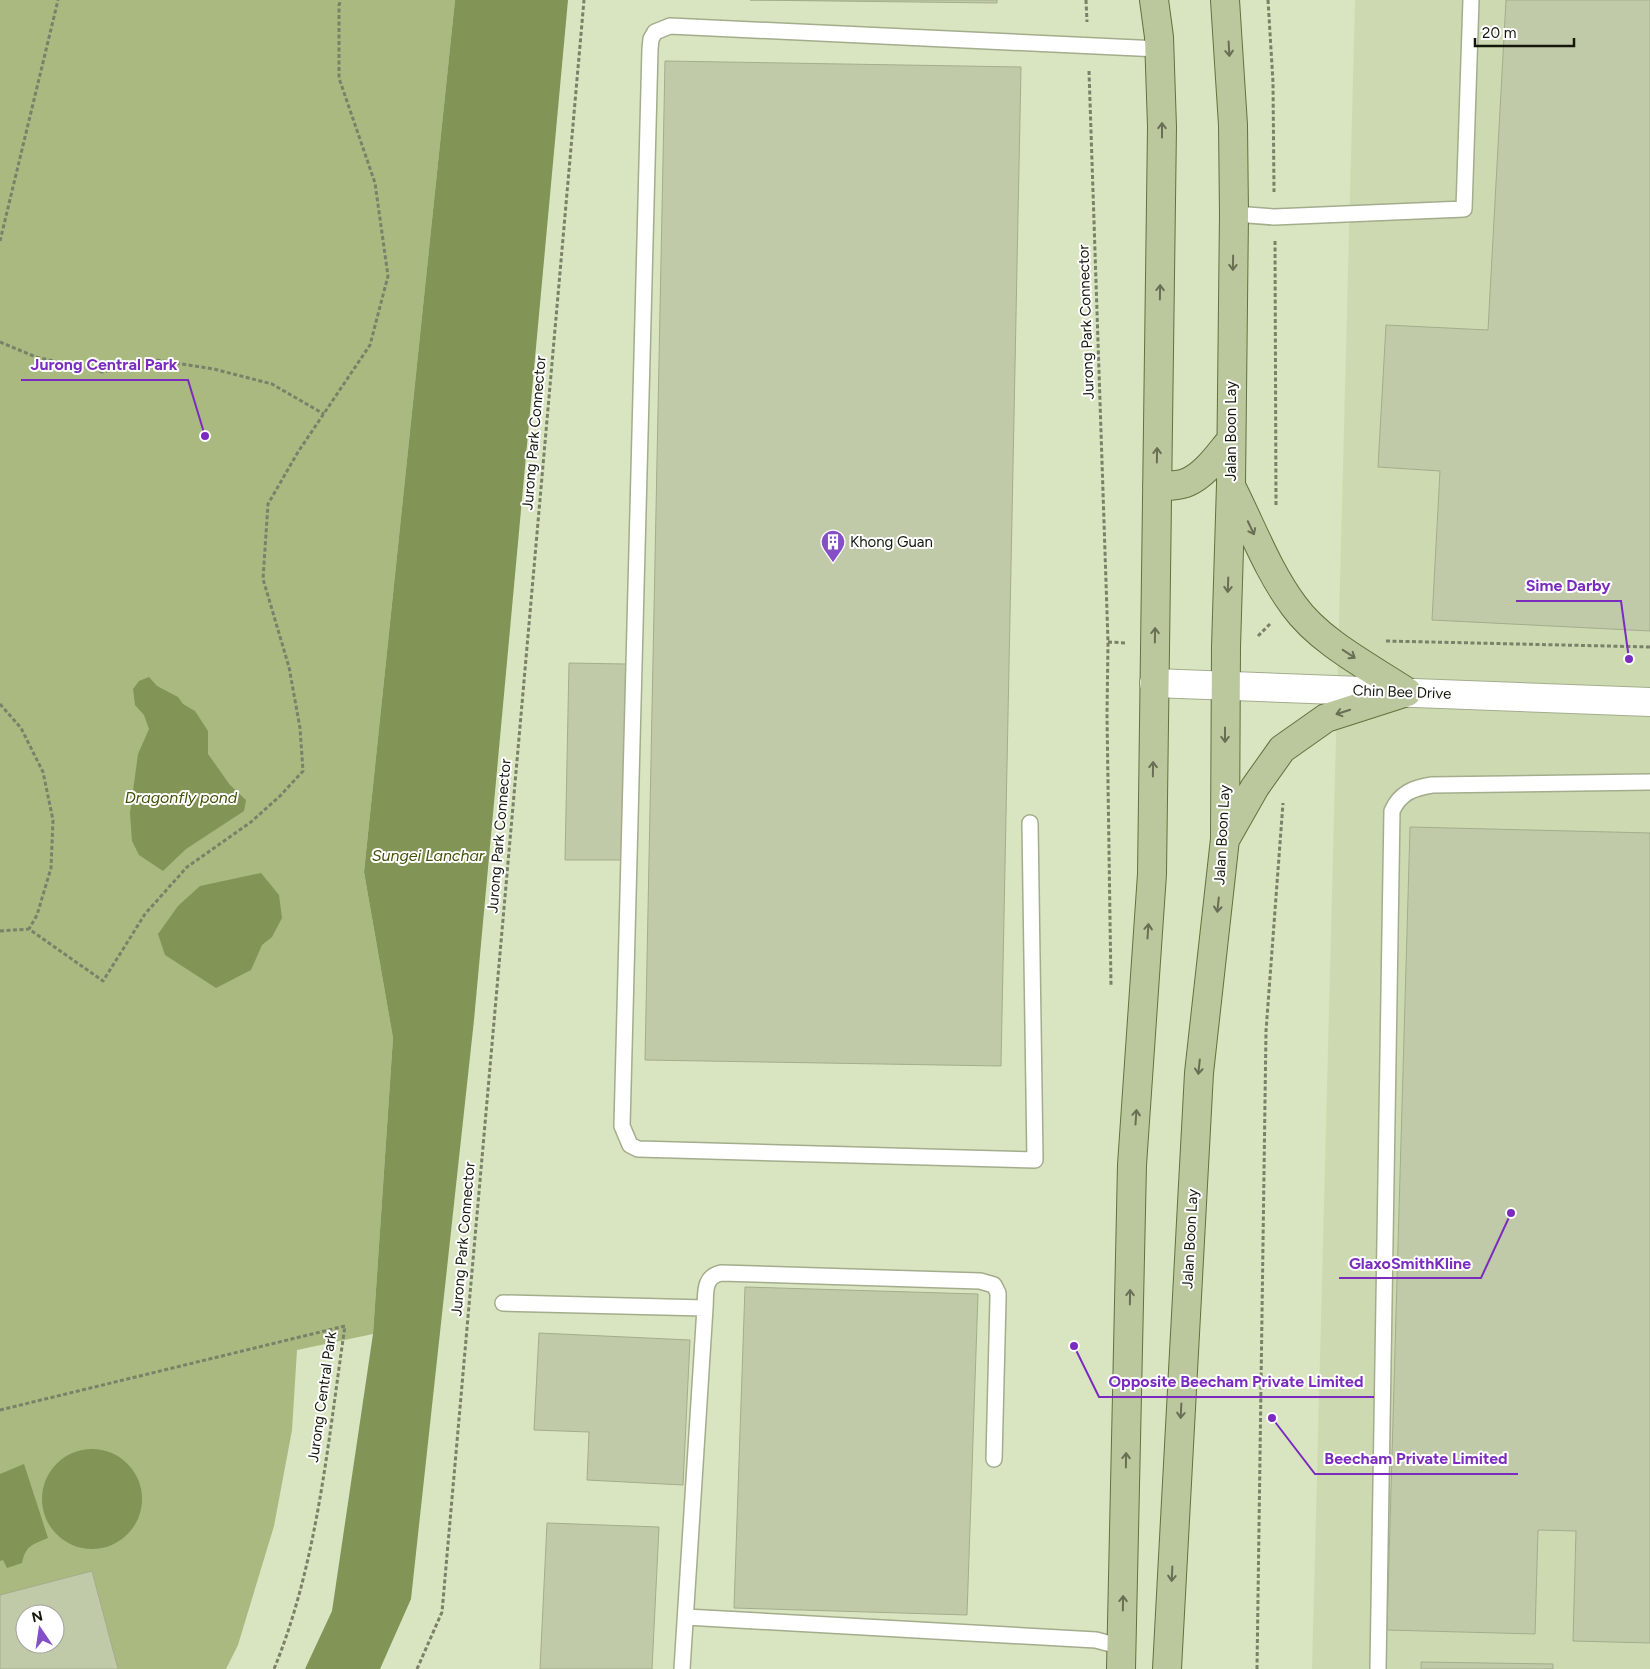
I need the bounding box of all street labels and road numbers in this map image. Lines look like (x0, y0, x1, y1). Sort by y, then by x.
street label: Jurong Park Connector (1074, 244, 1098, 400)
street label: Jurong Park Connector (518, 355, 550, 511)
street label: Jalan Boon Lay (1222, 381, 1240, 481)
street label: Chin Bee Drive (1352, 681, 1452, 703)
street label: Jurong Park Connector (483, 758, 515, 914)
street label: Jalan Boon Lay (1210, 784, 1234, 886)
street label: Jurong Park Connector (447, 1161, 479, 1317)
street label: Jalan Boon Lay (1178, 1188, 1202, 1290)
street label: Jurong Central Park (304, 1330, 340, 1464)

